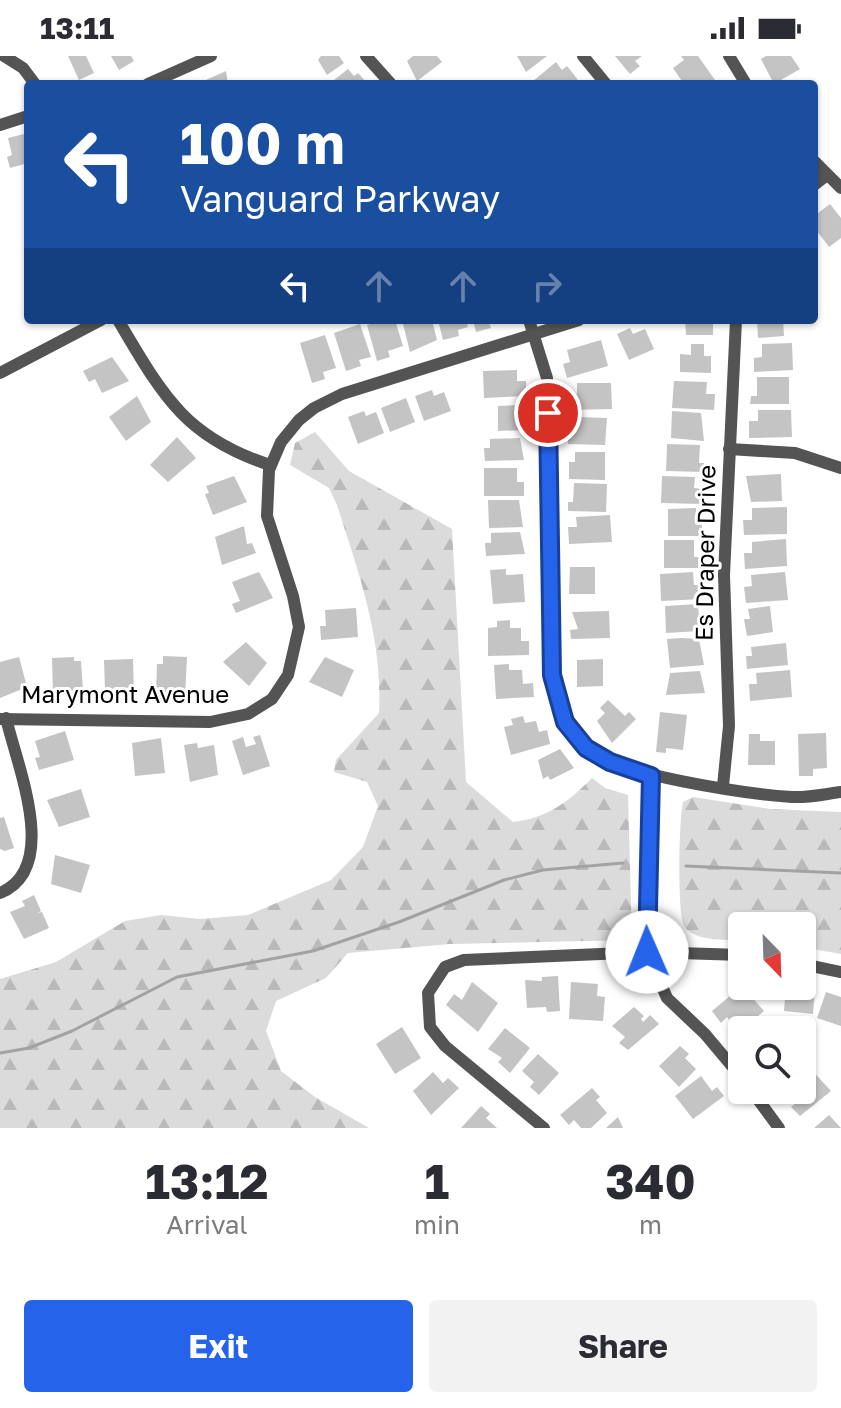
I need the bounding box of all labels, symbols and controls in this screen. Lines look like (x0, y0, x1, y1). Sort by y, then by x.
text: 13:11 (40, 10, 114, 46)
text: 100 m (180, 109, 345, 176)
icon: left (48, 112, 152, 216)
text: Vanguard Parkway (180, 177, 500, 220)
icon: left (273, 264, 317, 308)
icon: ahead (357, 264, 401, 308)
icon: ahead (441, 264, 485, 308)
icon: right (525, 264, 569, 308)
pin (514, 379, 582, 447)
icon: arrive (526, 391, 570, 435)
street label: Es Draper Drive (688, 465, 721, 641)
street label: Marymont Avenue (21, 679, 229, 708)
position arrow (605, 910, 689, 994)
north arrow (728, 912, 816, 1000)
map controls (728, 912, 816, 1104)
button: search (728, 1016, 816, 1104)
text: 13:12 (145, 1152, 269, 1210)
text: 1 (425, 1152, 449, 1210)
text: 340 (605, 1152, 696, 1210)
text: Arrival (166, 1209, 248, 1240)
text: min (414, 1209, 460, 1240)
text: m (639, 1209, 662, 1240)
button: Exit (24, 1300, 413, 1392)
button: Share (429, 1300, 817, 1392)

